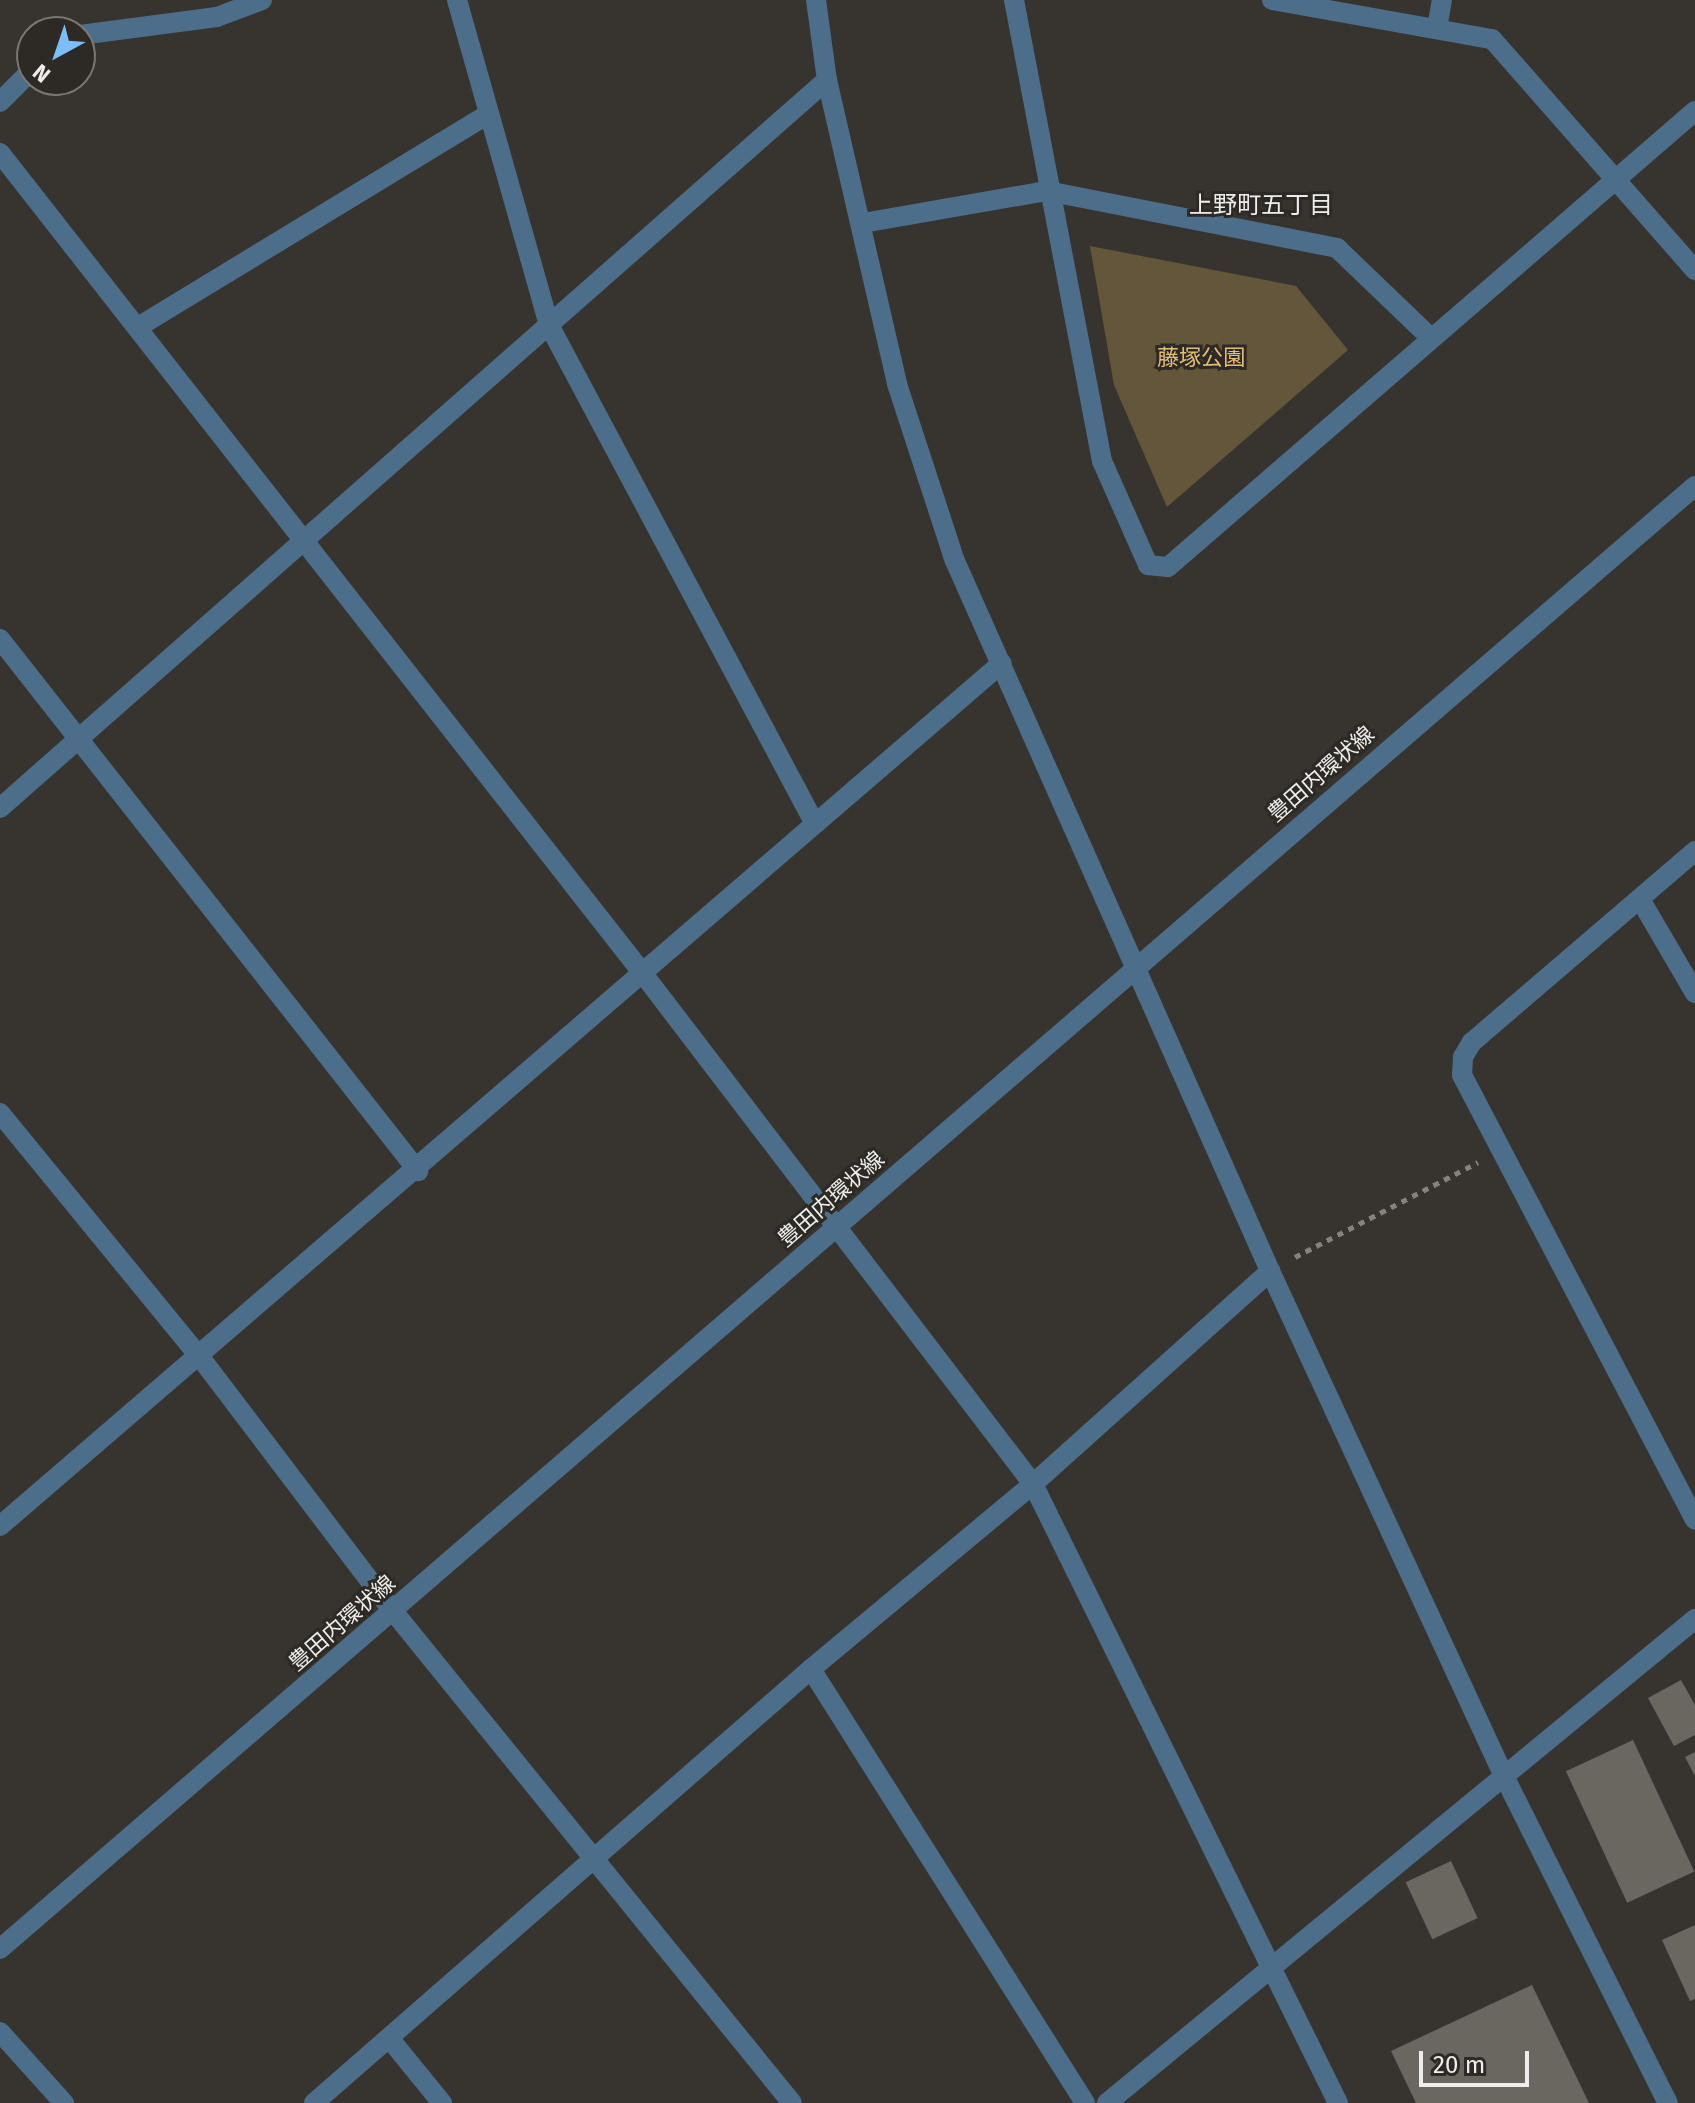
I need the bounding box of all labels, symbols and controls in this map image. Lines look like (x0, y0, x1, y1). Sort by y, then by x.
north arrow (16, 16, 96, 96)
text: N (27, 58, 56, 88)
district label: 上野町五丁目 (1189, 192, 1333, 220)
park label: 藤塚公園 (1157, 345, 1245, 371)
street label: 豊田内環状線 (1263, 721, 1379, 827)
street label: 豊田内環状線 (773, 1146, 889, 1252)
street label: 豊田内環状線 (284, 1570, 400, 1676)
scale bar (1423, 2035, 1533, 2085)
text: 20 m (1433, 2051, 1485, 2079)

